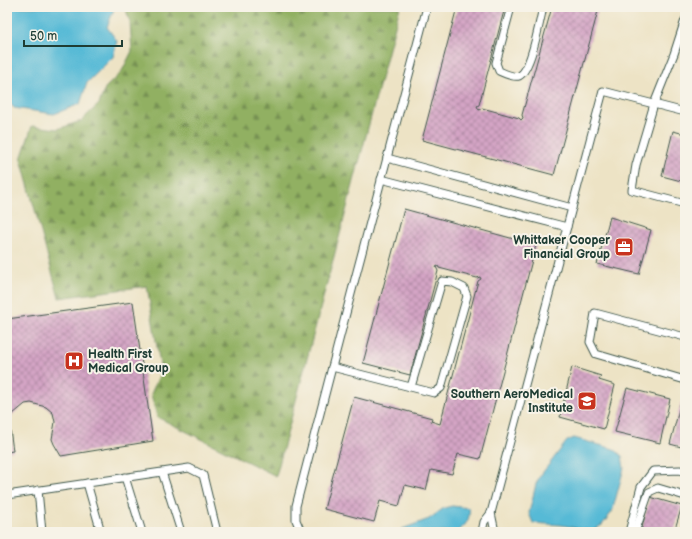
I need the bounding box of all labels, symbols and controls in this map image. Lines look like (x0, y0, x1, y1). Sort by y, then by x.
scale bar (24, 22, 122, 48)
text: 50 m (30, 29, 57, 44)
place label: Whittaker Cooper Financial Group (513, 233, 610, 262)
office icon: Whittaker Cooper Financial Group (613, 236, 635, 258)
place label: Health First Medical Group (88, 347, 169, 376)
hospital icon: Health First Medical Group (63, 350, 85, 372)
place label: Southern AeroMedical Institute (451, 387, 573, 416)
school or university icon: Southern AeroMedical Institute (576, 390, 598, 412)

